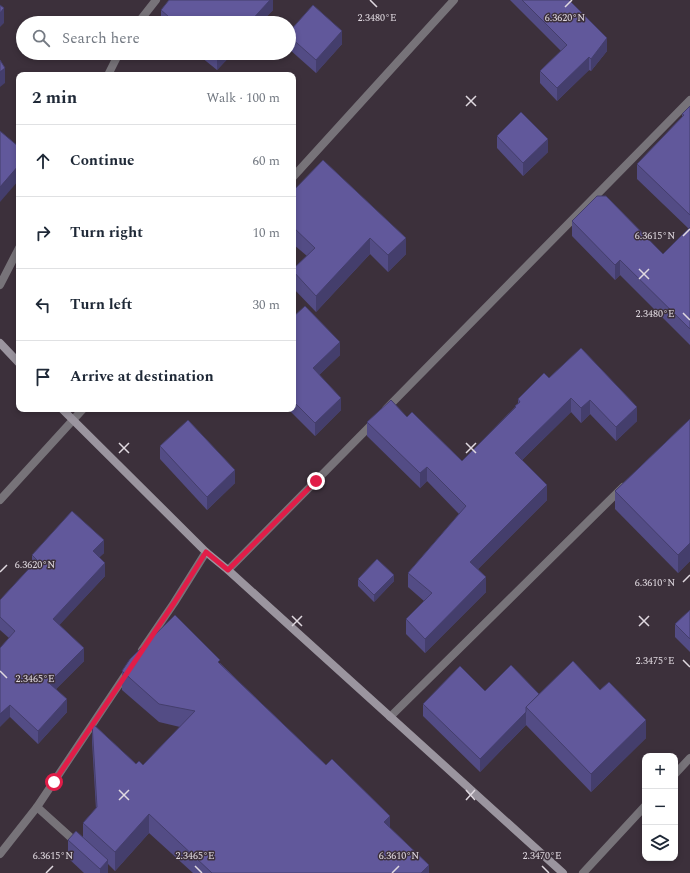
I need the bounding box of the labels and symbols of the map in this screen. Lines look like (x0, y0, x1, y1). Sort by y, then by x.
text: 2.3480°E (357, 10, 397, 26)
text: 6.3620°N (545, 10, 585, 26)
text: 6.3615°N (635, 228, 675, 244)
text: 2.3480°E (635, 306, 675, 322)
route end (307, 472, 325, 490)
text: 6.3620°N (15, 557, 55, 573)
text: 6.3610°N (635, 575, 675, 591)
text: 2.3475°E (635, 653, 675, 669)
text: 2.3465°E (15, 671, 55, 687)
route start (45, 773, 63, 791)
text: 6.3615°N (33, 848, 73, 864)
text: 2.3465°E (175, 848, 215, 864)
text: 6.3610°N (379, 848, 419, 864)
text: 2.3470°E (522, 848, 562, 864)

